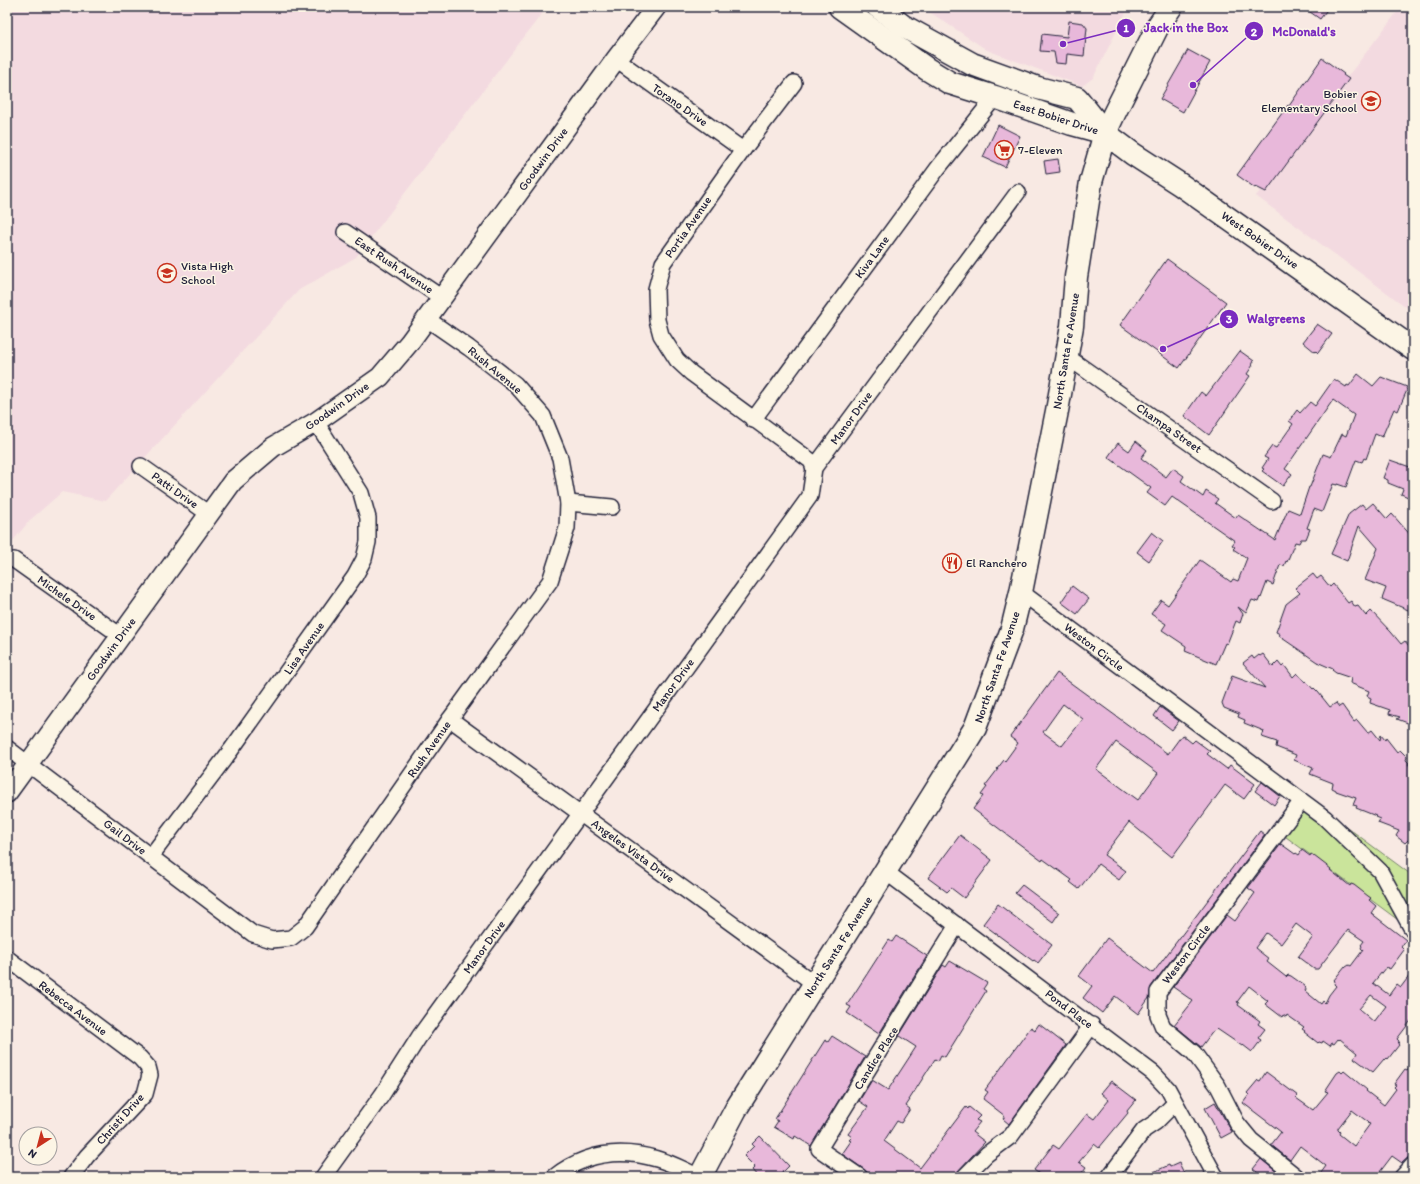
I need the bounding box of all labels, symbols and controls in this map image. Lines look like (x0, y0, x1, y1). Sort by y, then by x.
callout: Jack in the Box (1116, 15, 1236, 40)
callout: McDonald's (1244, 19, 1344, 44)
text: Jack in the Box (1143, 20, 1229, 35)
text: 1 (1123, 21, 1129, 35)
text: McDonald's (1272, 24, 1336, 39)
text: 2 (1251, 25, 1258, 39)
street label: Torano Drive (650, 81, 711, 129)
place label: Bobier Elementary School (1261, 87, 1358, 115)
school or university icon: Bobier Elementary School (1360, 90, 1382, 112)
street label: East Bobier Drive (1012, 97, 1101, 137)
street label: Goodwin Drive (515, 124, 571, 193)
supermarket icon: 7-Eleven (993, 139, 1015, 161)
place label: 7-Eleven (1018, 143, 1063, 157)
street label: Portia Avenue (662, 193, 714, 260)
street label: West Bobier Drive (1219, 208, 1302, 272)
street label: East Rush Avenue (352, 233, 436, 297)
street label: Kiva Lane (852, 233, 892, 281)
place label: Vista High School (181, 259, 234, 287)
school or university icon: Vista High School (156, 262, 178, 284)
street label: North Santa Fe Avenue (1050, 292, 1082, 410)
callout: Walgreens (1219, 306, 1314, 331)
text: Walgreens (1247, 311, 1305, 327)
text: 3 (1226, 312, 1233, 326)
street label: Rush Avenue (465, 343, 525, 397)
street label: Goodwin Drive (302, 379, 372, 433)
street label: Manor Drive (827, 388, 875, 447)
street label: Champa Street (1134, 400, 1205, 456)
street label: Patti Drive (149, 469, 201, 511)
restaurant icon: El Ranchero (941, 552, 963, 574)
place label: El Ranchero (966, 556, 1027, 570)
street label: Michele Drive (35, 573, 99, 624)
street label: North Santa Fe Avenue (971, 609, 1023, 725)
street label: Goodwin Drive (83, 614, 139, 683)
street label: Lisa Avenue (281, 619, 327, 677)
street label: Weston Circle (1061, 620, 1127, 674)
street label: Manor Drive (649, 655, 697, 714)
street label: Rush Avenue (404, 718, 454, 780)
street label: Gail Drive (101, 816, 149, 858)
street label: Angeles Vista Drive (589, 816, 677, 886)
street label: North Santa Fe Avenue (801, 893, 875, 1001)
street label: Manor Drive (460, 917, 508, 976)
street label: Weston Circle (1159, 921, 1213, 987)
street label: Rebecca Avenue (36, 978, 110, 1039)
street label: Pond Place (1042, 987, 1096, 1032)
street label: Candice Place (851, 1024, 901, 1092)
street label: Christi Drive (93, 1090, 147, 1148)
north arrow (18, 1126, 58, 1166)
text: N (26, 1146, 39, 1161)

